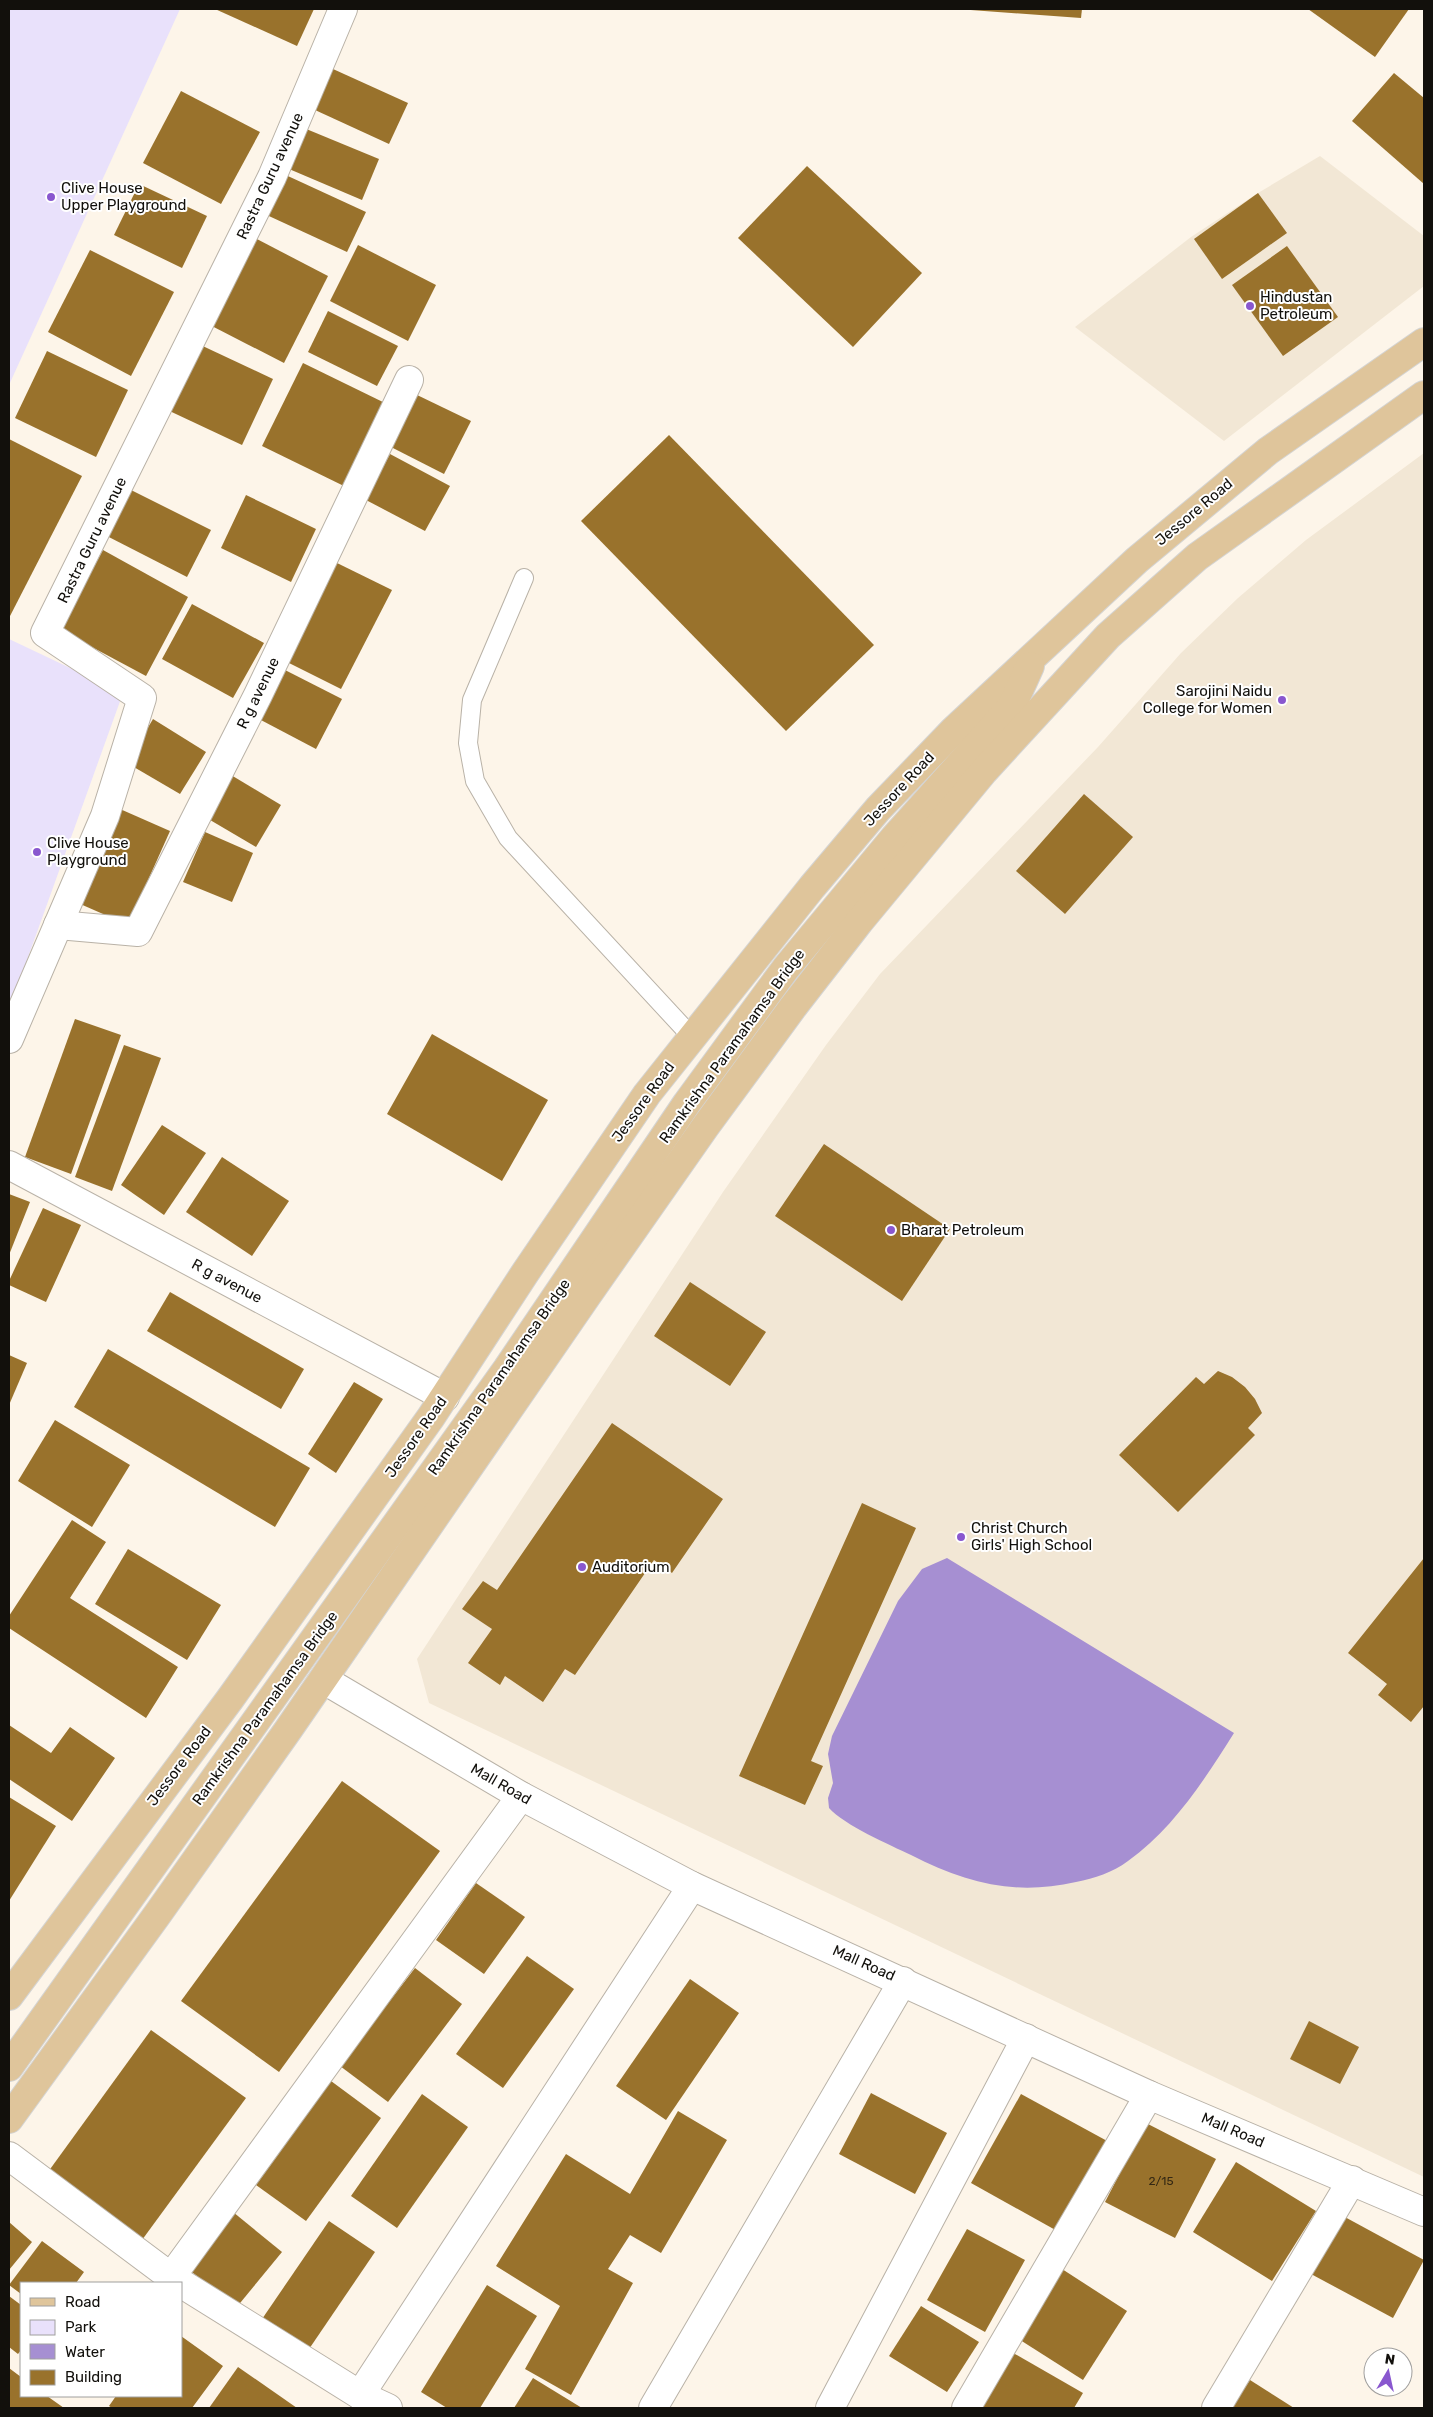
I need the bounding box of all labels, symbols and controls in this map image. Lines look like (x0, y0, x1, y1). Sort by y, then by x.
street label: Rastra Guru avenue (233, 110, 307, 242)
place label: Clive House Upper Playground (61, 179, 186, 214)
marker: Clive House Upper Playground (45, 191, 57, 203)
place label: Hindustan Petroleum (1260, 288, 1332, 323)
marker: Hindustan Petroleum (1244, 300, 1256, 312)
street label: Rastra Guru avenue (54, 474, 130, 606)
street label: Jessore Road (1152, 475, 1236, 549)
street label: R g avenue (233, 654, 283, 732)
place label: Sarojini Naidu College for Women (1143, 682, 1272, 717)
marker: Sarojini Naidu College for Women (1276, 694, 1288, 706)
street label: Jessore Road (860, 748, 938, 830)
place label: Clive House Playground (47, 834, 129, 869)
marker: Clive House Playground (31, 846, 43, 858)
street label: Ramkrishna Paramahamsa Bridge (655, 945, 809, 1147)
street label: Jessore Road (608, 1058, 678, 1146)
place label: Bharat Petroleum (901, 1221, 1024, 1239)
marker: Bharat Petroleum (885, 1224, 897, 1236)
street label: R g avenue (189, 1255, 265, 1307)
street label: Ramkrishna Paramahamsa Bridge (424, 1275, 574, 1479)
street label: Jessore Road (381, 1393, 451, 1481)
place label: Christ Church Girls' High School (971, 1519, 1092, 1554)
marker: Christ Church Girls' High School (955, 1531, 967, 1543)
place label: Auditorium (592, 1558, 670, 1576)
marker: Auditorium (576, 1561, 588, 1573)
street label: Ramkrishna Paramahamsa Bridge (188, 1607, 342, 1809)
street label: Jessore Road (143, 1723, 215, 1809)
street label: Mall Road (468, 1760, 534, 1808)
street label: Mall Road (830, 1941, 898, 1985)
street label: Mall Road (1199, 2109, 1267, 2151)
house number: 2/15 (1148, 2174, 1174, 2188)
legend (20, 2282, 182, 2397)
text: Road (65, 2293, 101, 2311)
text: Park (65, 2318, 96, 2336)
text: Water (65, 2343, 105, 2361)
north arrow (1363, 2347, 1413, 2397)
text: N (1384, 2350, 1396, 2369)
text: Building (65, 2368, 122, 2386)

